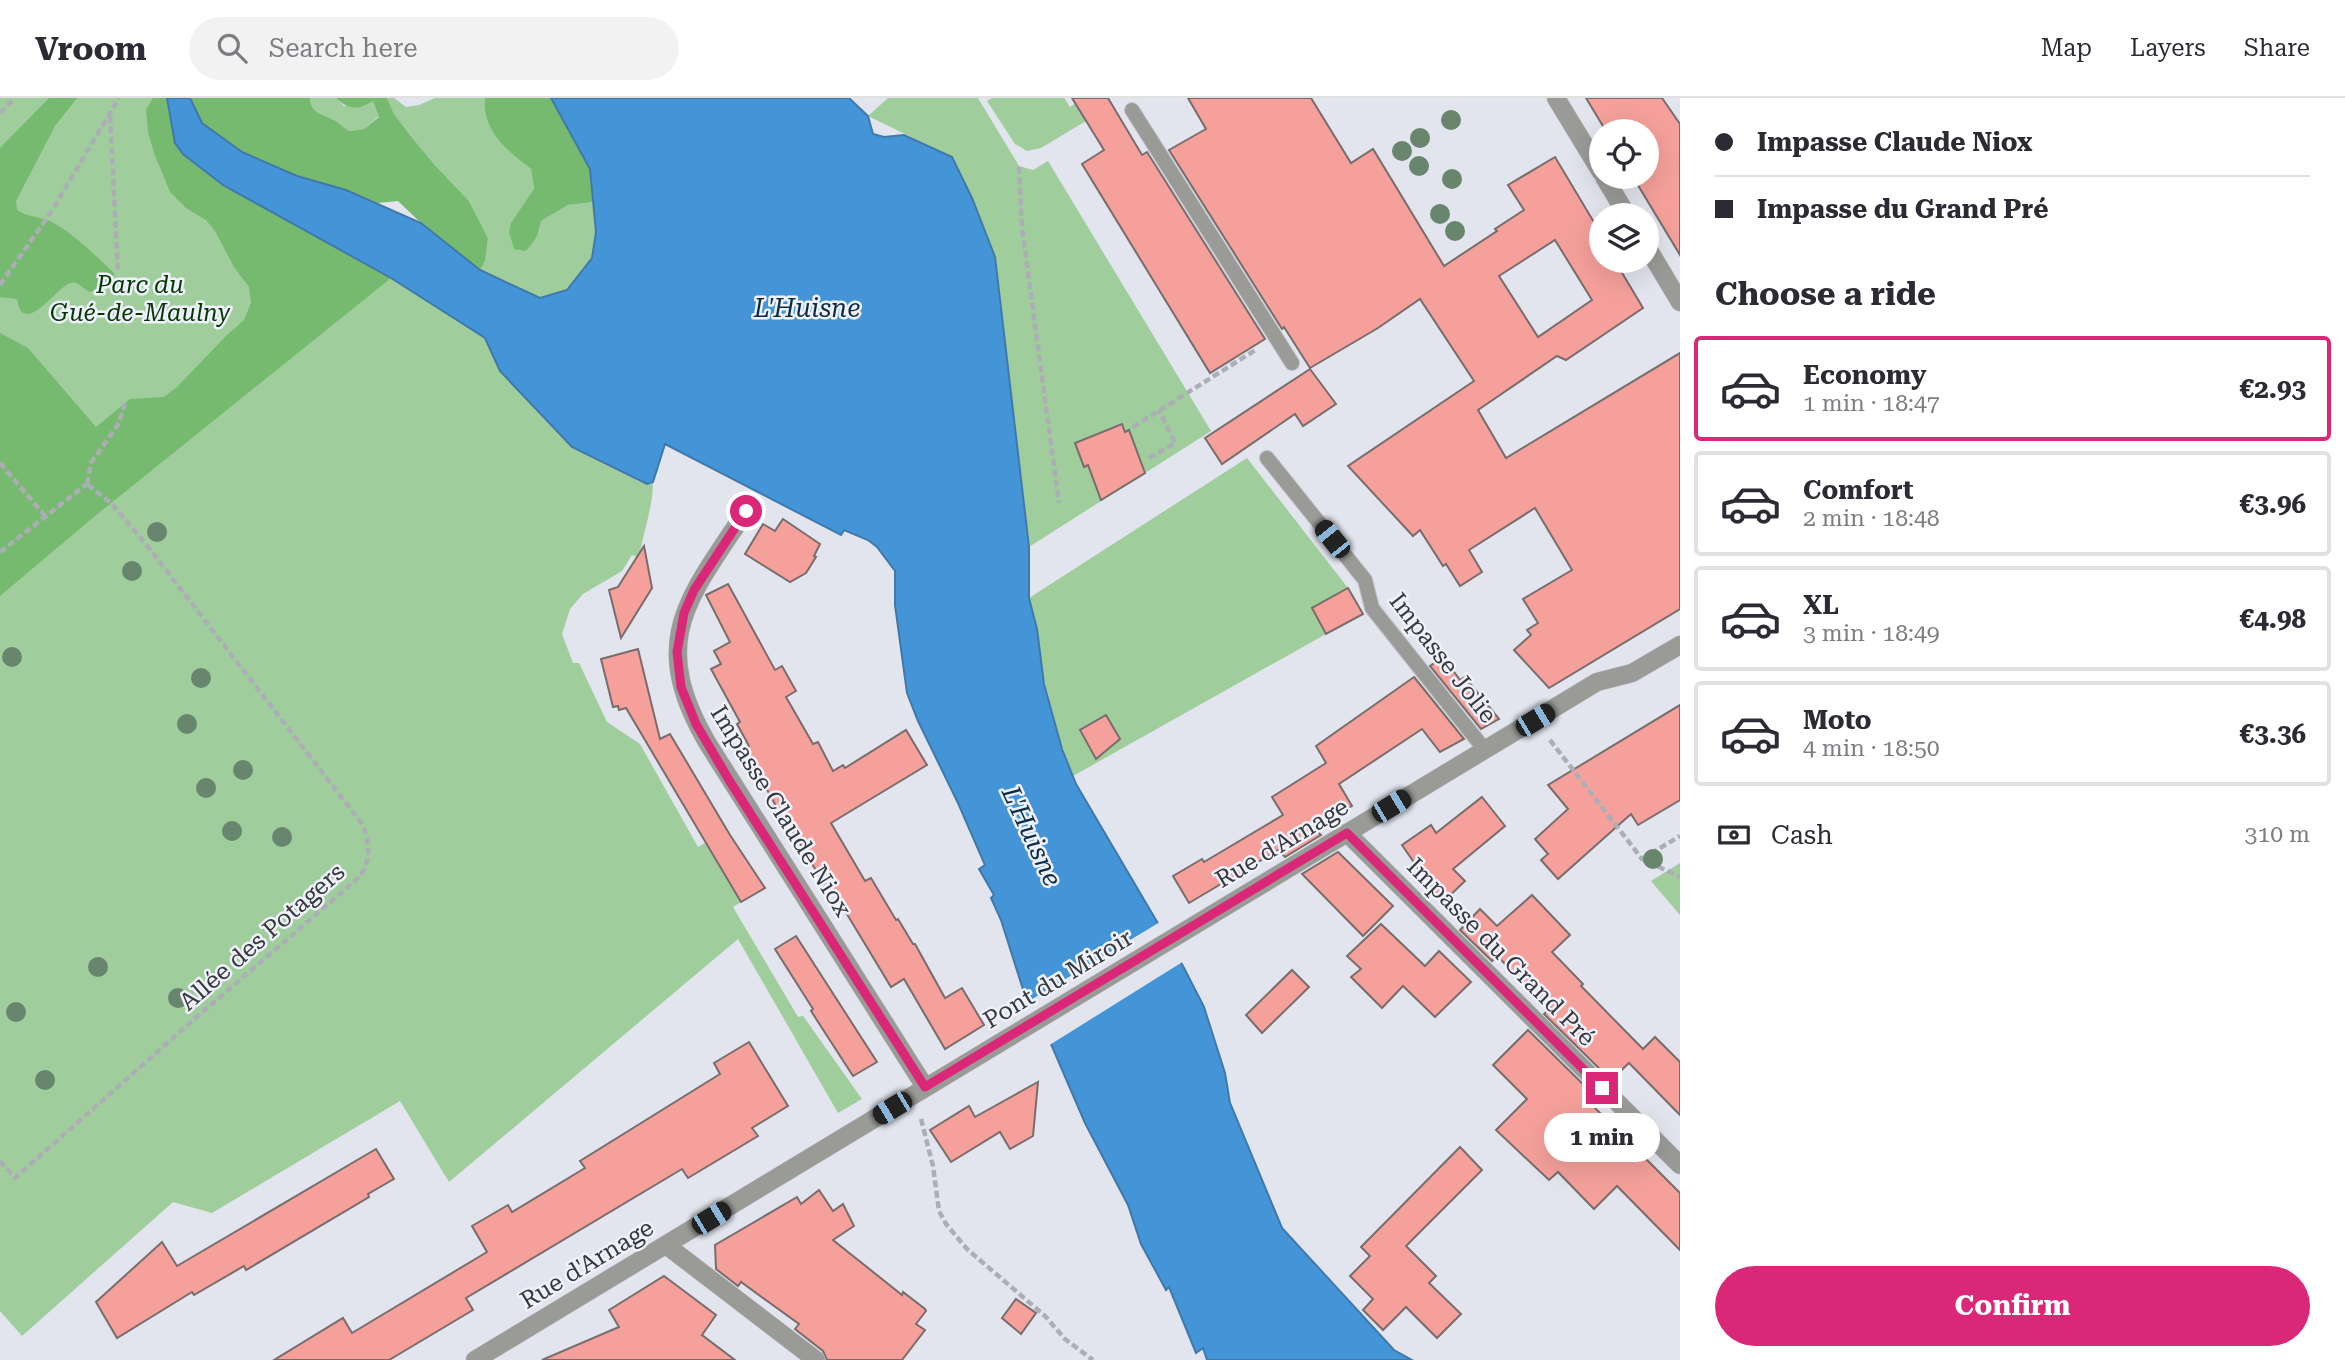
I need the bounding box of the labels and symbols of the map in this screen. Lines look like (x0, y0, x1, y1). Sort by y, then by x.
park label: Parc du Gué-de-Maulny (50, 271, 231, 327)
water label: L'Huisne (753, 293, 860, 323)
route start (730, 495, 762, 527)
car (1311, 516, 1354, 562)
street label: Impasse Jolie (1384, 587, 1502, 729)
street label: Impasse Claude Niox (705, 700, 857, 922)
car (1512, 700, 1559, 740)
water label: L'Huisne (995, 780, 1068, 891)
car (1368, 786, 1415, 826)
street label: Rue d'Arnage (1211, 792, 1353, 894)
street label: Impasse du Grand Pré (1401, 852, 1601, 1052)
street label: Allée des Potagers (174, 858, 350, 1016)
street label: Pont du Miroir (978, 923, 1138, 1035)
route end (1586, 1072, 1618, 1104)
car (869, 1088, 916, 1128)
callout: 1 min (1544, 1112, 1660, 1162)
car (688, 1198, 735, 1238)
street label: Rue d'Arnage (516, 1213, 658, 1315)

